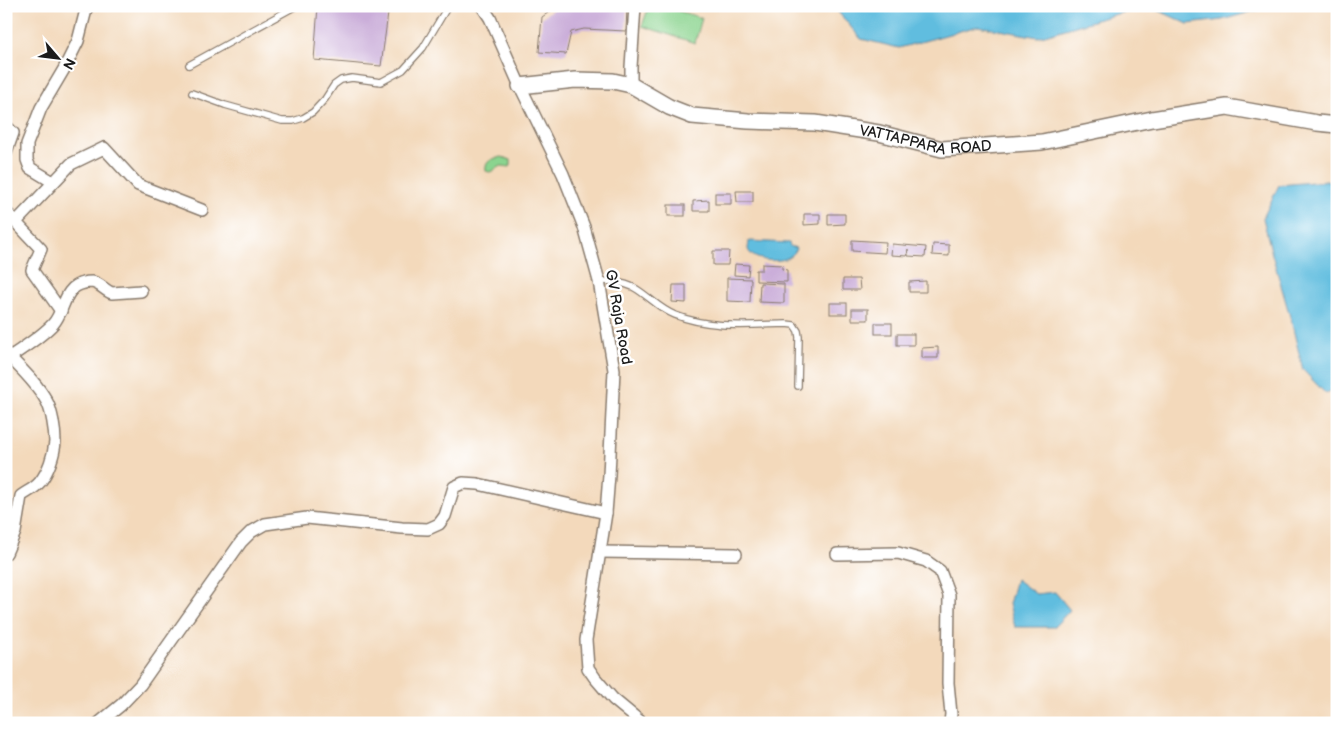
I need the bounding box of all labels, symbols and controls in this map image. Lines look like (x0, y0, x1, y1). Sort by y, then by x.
north arrow (32, 32, 82, 82)
text: N (59, 55, 79, 73)
street label: VATTAPPARA ROAD (858, 121, 992, 160)
street label: GV Raja Road (601, 268, 636, 366)

